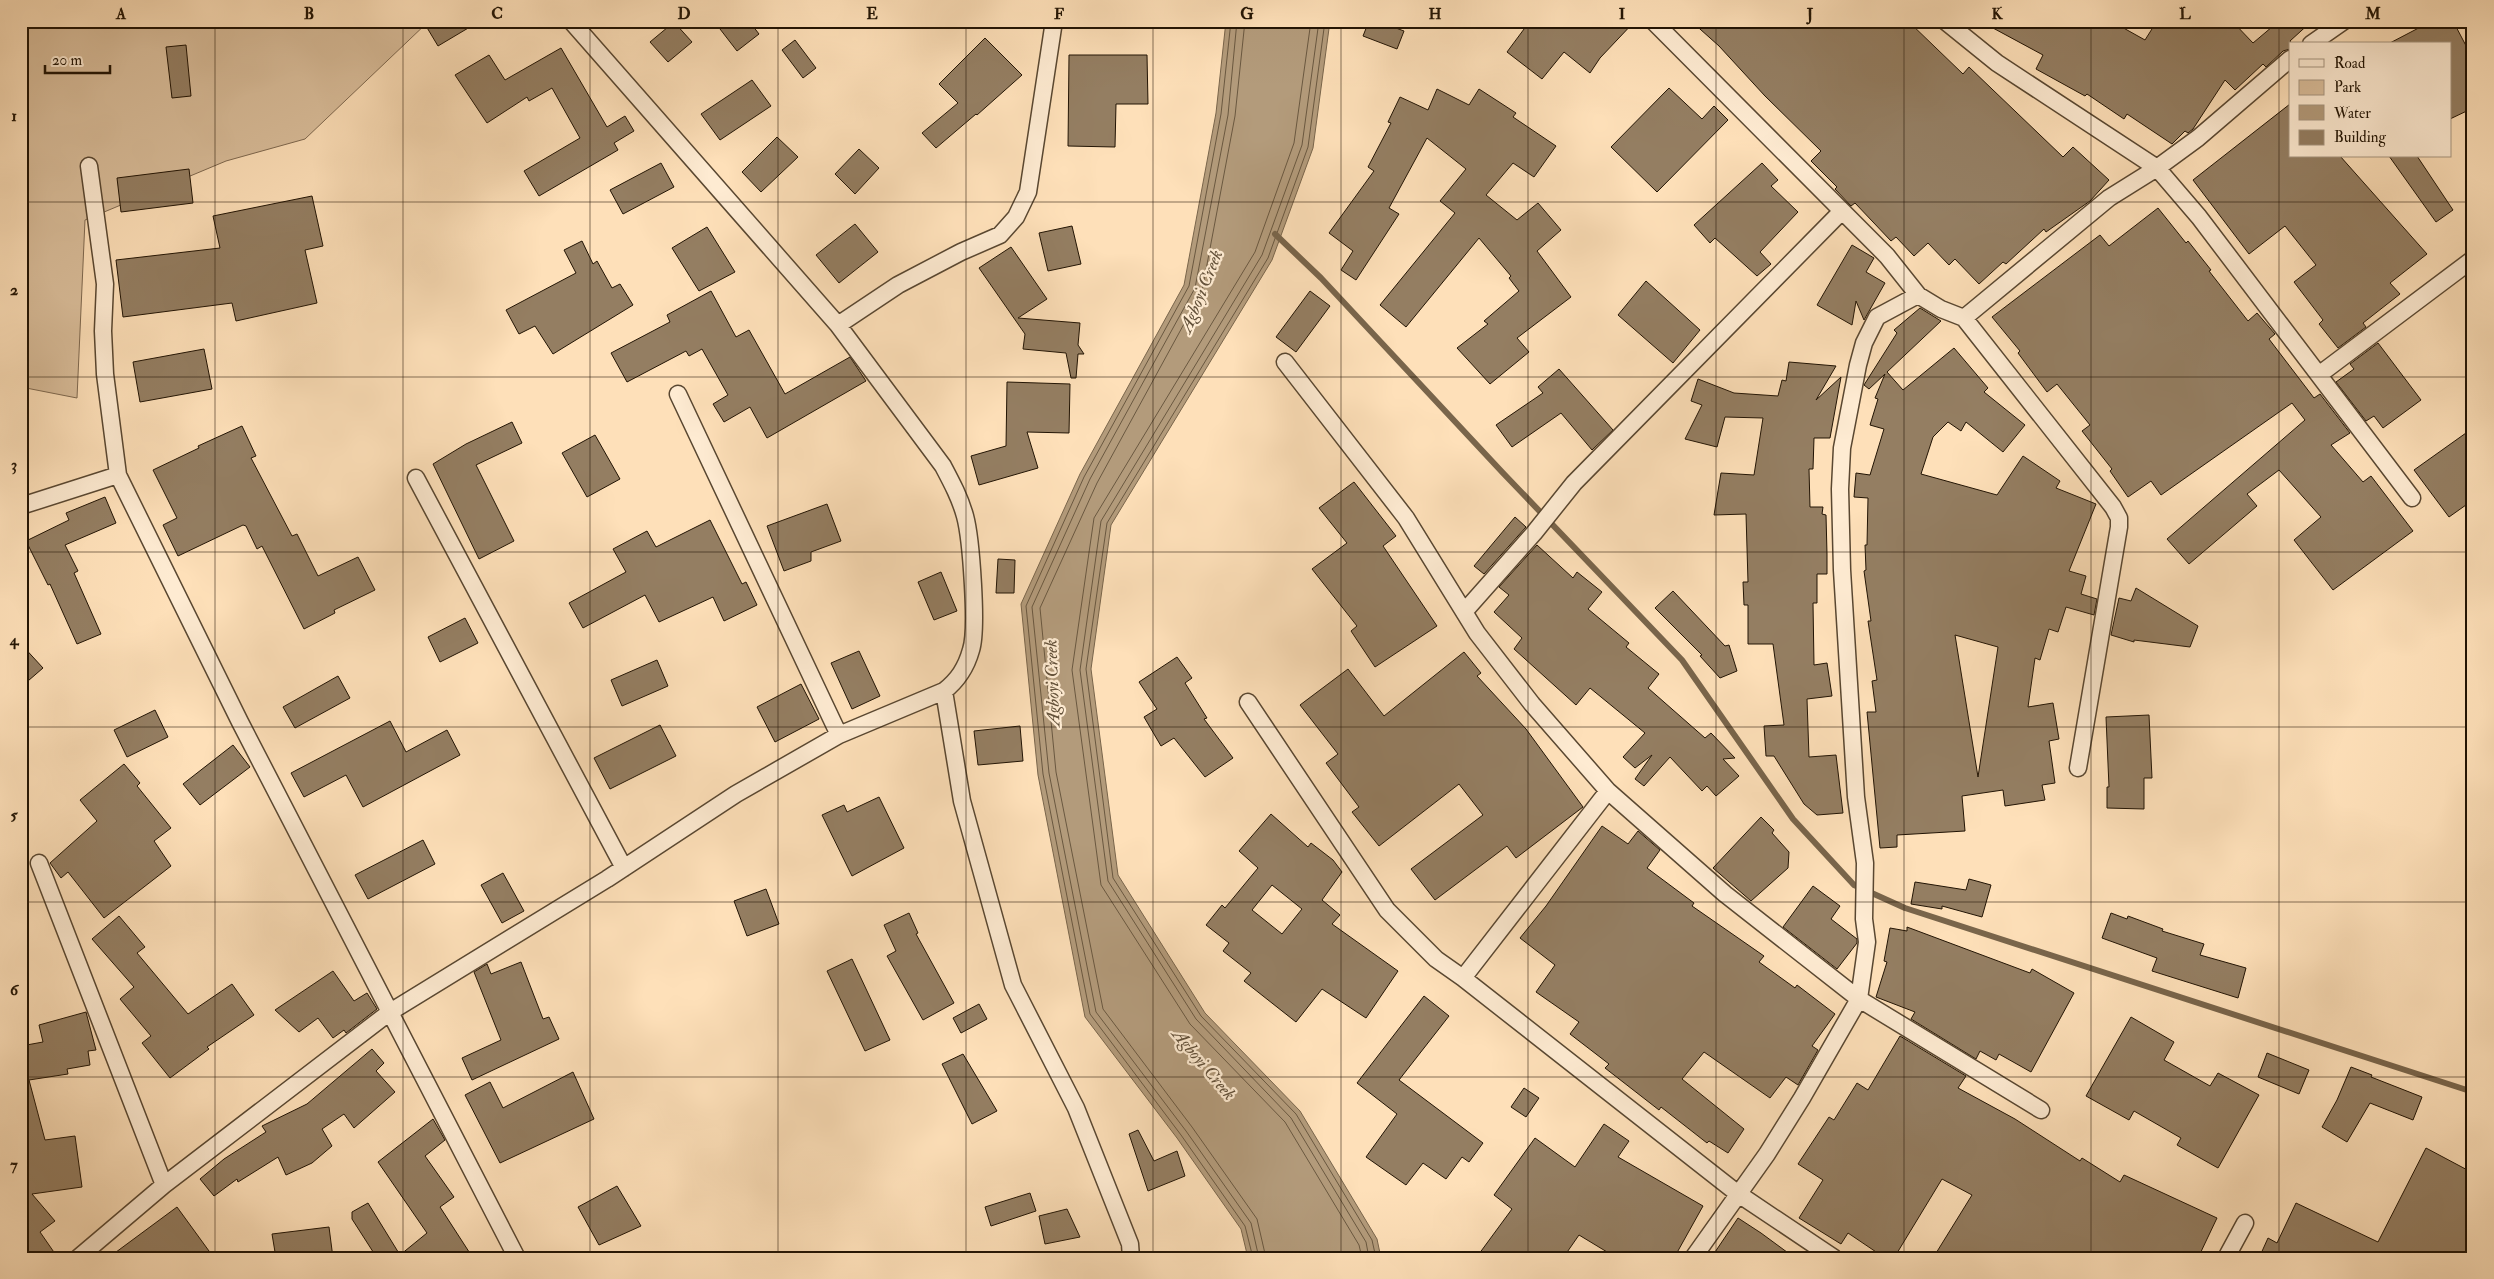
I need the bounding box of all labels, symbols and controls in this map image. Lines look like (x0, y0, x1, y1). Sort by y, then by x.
text: A (115, 4, 127, 24)
text: B (304, 4, 314, 24)
text: C (491, 4, 503, 24)
text: D (677, 4, 691, 24)
text: E (866, 4, 878, 24)
text: F (1054, 4, 1064, 24)
text: G (1240, 4, 1254, 24)
text: H (1428, 4, 1442, 24)
text: I (1619, 4, 1626, 24)
text: J (1806, 4, 1814, 25)
text: K (1991, 4, 2003, 24)
text: L (2179, 4, 2191, 24)
text: M (2364, 4, 2381, 24)
scale bar (45, 42, 110, 74)
legend (2289, 42, 2452, 158)
text: 20 m (52, 51, 82, 70)
text: Road (2334, 54, 2366, 73)
text: Park (2334, 78, 2361, 97)
text: Water (2333, 104, 2371, 123)
text: 1 (11, 106, 17, 126)
text: Building (2334, 128, 2386, 147)
water label: Agboyi Creek (1174, 246, 1228, 338)
text: 2 (10, 280, 18, 300)
text: 3 (11, 455, 17, 475)
text: 4 (9, 630, 20, 650)
water label: Agboyi Creek (1039, 639, 1066, 729)
text: 5 (10, 805, 18, 825)
text: 6 (10, 980, 20, 1000)
water label: Agboyi Creek (1165, 1022, 1240, 1105)
text: 7 (10, 1155, 18, 1175)

